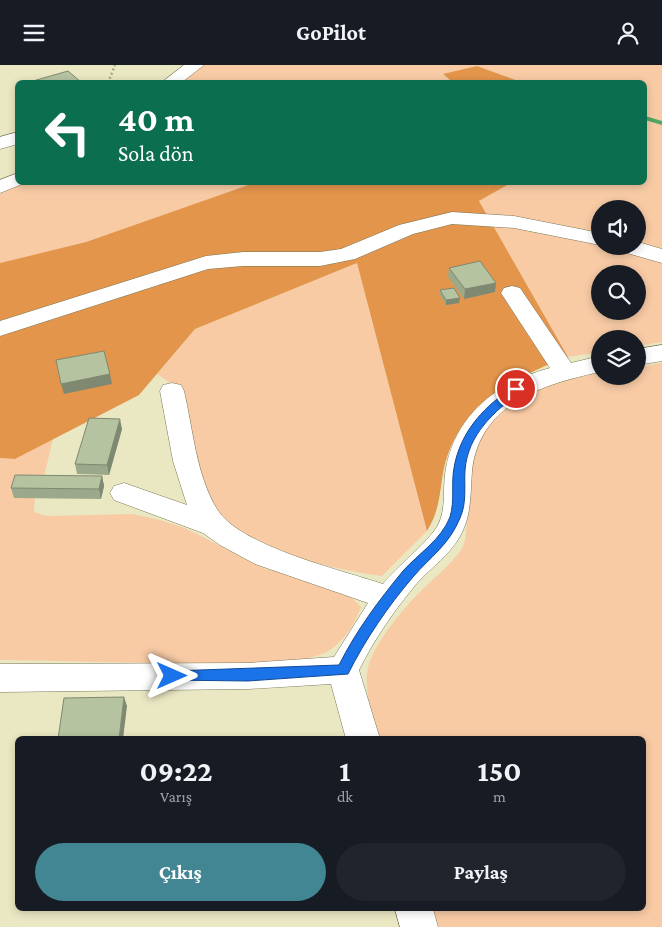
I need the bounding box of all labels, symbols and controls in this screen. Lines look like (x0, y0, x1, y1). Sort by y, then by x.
icon: menu (20, 19, 48, 47)
icon: person (614, 19, 642, 47)
text: GoPilot (296, 20, 366, 45)
icon: left (35, 100, 100, 165)
text: 40 m (118, 100, 195, 139)
text: Sola dön (118, 141, 194, 166)
map controls (591, 200, 646, 385)
button: sound (591, 200, 646, 255)
button: search (591, 265, 646, 320)
button: layers (591, 330, 646, 385)
pin (495, 368, 537, 410)
icon: arrive (502, 375, 530, 403)
position arrow (145, 649, 197, 701)
text: 09:22 (139, 754, 213, 787)
text: 1 (339, 754, 351, 787)
text: 150 (477, 754, 522, 787)
text: Varış (160, 788, 192, 805)
text: dk (337, 788, 353, 805)
text: m (493, 788, 506, 805)
button: Çıkış (35, 843, 326, 901)
button: Paylaş (336, 843, 626, 901)

